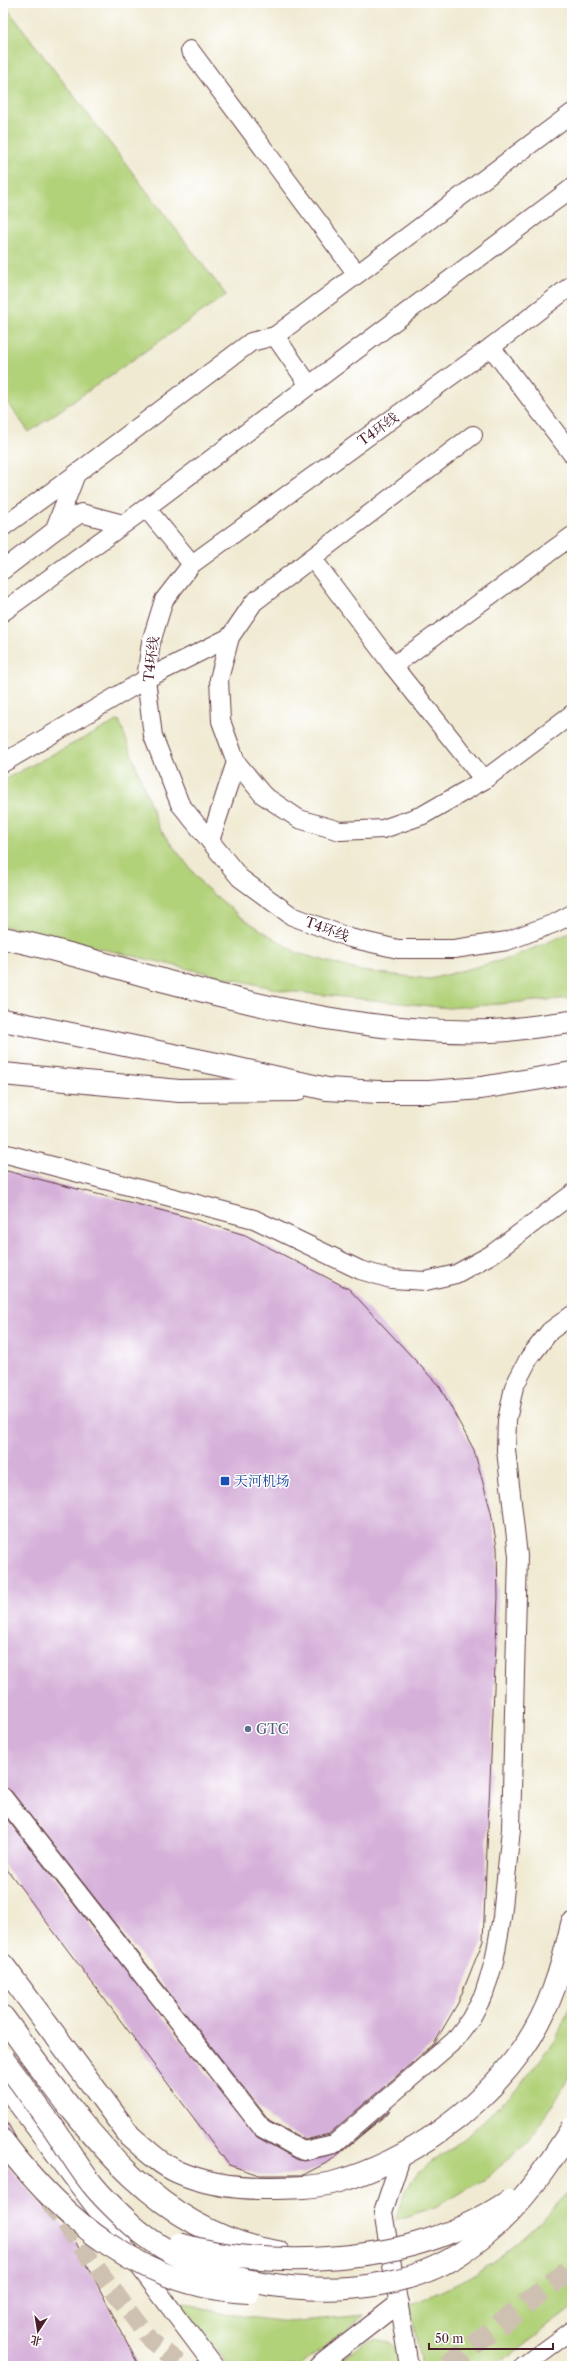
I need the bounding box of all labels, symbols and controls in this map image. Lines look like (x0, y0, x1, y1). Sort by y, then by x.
street label: T4环线 (354, 408, 402, 450)
street label: T4环线 (139, 635, 163, 683)
street label: T4环线 (302, 913, 352, 945)
place label: 天河机场 (234, 1472, 290, 1490)
marker: 天河机场 (219, 1475, 231, 1487)
place label: GTC (256, 1720, 289, 1738)
marker: GTC (243, 1724, 253, 1734)
north arrow (18, 2311, 58, 2351)
scale bar (429, 2325, 553, 2351)
text: 50 m (435, 2331, 464, 2346)
text: 北 (29, 2333, 43, 2349)

